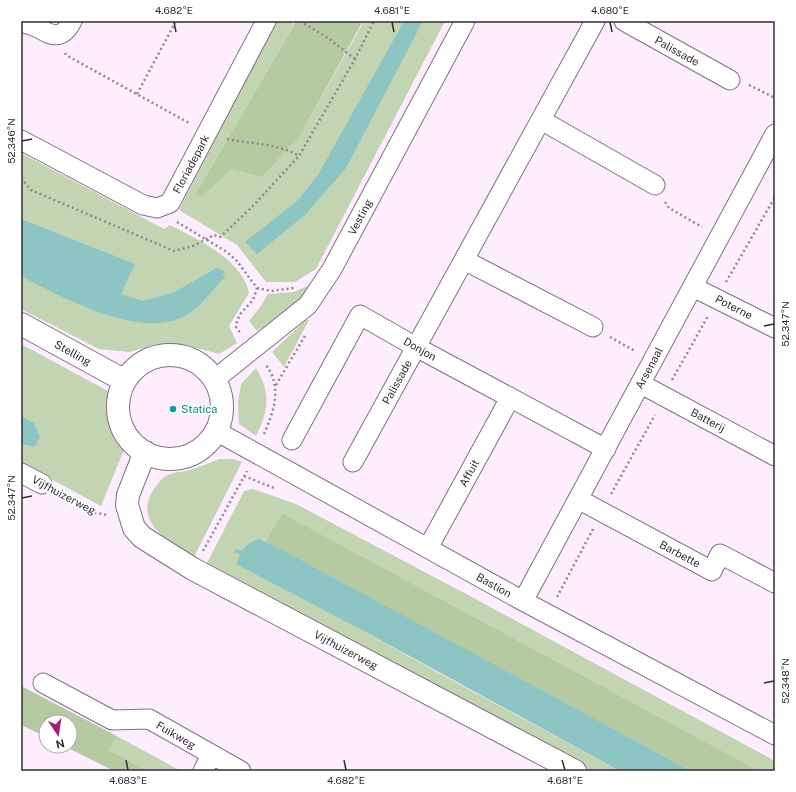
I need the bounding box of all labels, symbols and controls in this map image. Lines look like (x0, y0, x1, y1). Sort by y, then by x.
text: 4.682°E (155, 4, 193, 16)
text: 4.681°E (374, 4, 410, 16)
text: 4.680°E (591, 4, 629, 16)
street label: Palissade (653, 34, 701, 68)
text: 52.346°N (5, 118, 17, 164)
street label: Floriadepark (171, 133, 211, 195)
street label: Vesting (346, 197, 374, 237)
street label: Poterne (713, 293, 755, 321)
text: 52.347°N (779, 301, 791, 347)
street label: Donjon (401, 335, 439, 363)
street label: Stelling (53, 338, 94, 368)
street label: Arsenaal (633, 345, 665, 391)
street label: Palissade (380, 358, 414, 406)
place label: Statica (181, 403, 217, 415)
marker: Statica (168, 404, 178, 414)
street label: Batterij (689, 406, 727, 434)
street label: Affuit (457, 457, 481, 489)
street label: Vijfhuizerweg (30, 473, 98, 517)
text: 52.347°N (5, 475, 17, 521)
street label: Barbette (658, 538, 702, 570)
street label: Bastion (474, 570, 514, 600)
street label: Vijfhuizerweg (312, 628, 380, 672)
text: 52.348°N (779, 658, 791, 704)
north arrow (38, 714, 78, 754)
street label: Fuikweg (154, 719, 198, 751)
text: N (55, 737, 66, 751)
text: 4.683°E (109, 774, 147, 786)
text: 4.682°E (327, 774, 365, 786)
text: 4.681°E (547, 774, 583, 786)

